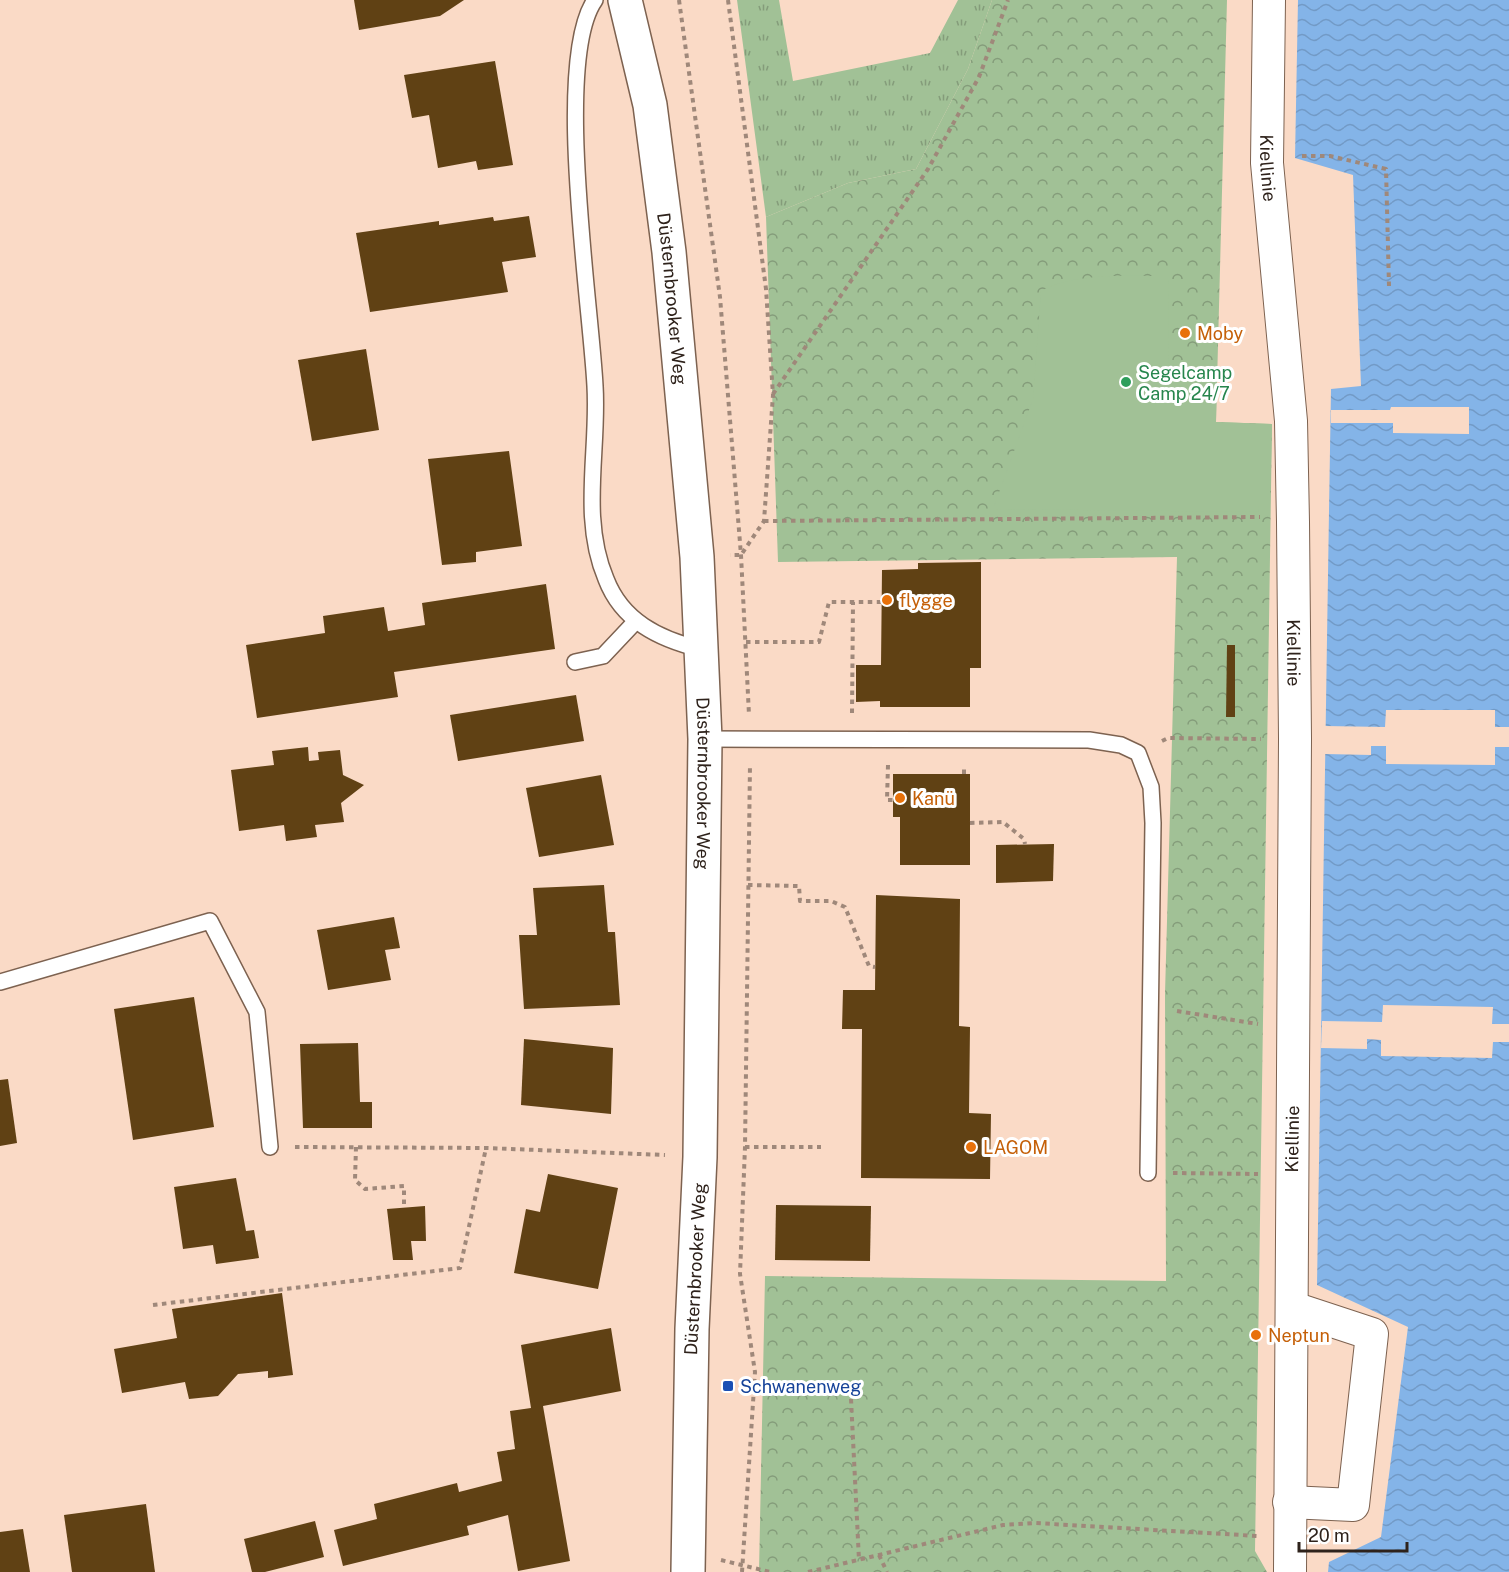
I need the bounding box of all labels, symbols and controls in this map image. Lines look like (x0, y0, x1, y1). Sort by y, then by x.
street label: Kiellinie (1256, 134, 1281, 202)
street label: Düsternbrooker Weg (654, 211, 692, 386)
place label: Moby (1197, 323, 1244, 344)
marker: Moby (1178, 326, 1192, 340)
place label: Segelcamp Camp 24/7 (1138, 362, 1232, 404)
marker: Segelcamp Camp 24/7 (1119, 375, 1133, 389)
place label: flygge (899, 590, 953, 611)
marker: flygge (880, 593, 894, 607)
street label: Kiellinie (1283, 619, 1305, 687)
street label: Düsternbrooker Weg (693, 697, 716, 870)
place label: Kanü (912, 788, 955, 809)
marker: Kanü (893, 791, 907, 805)
street label: Kiellinie (1281, 1105, 1303, 1173)
place label: LAGOM (983, 1137, 1048, 1158)
marker: LAGOM (964, 1140, 978, 1154)
street label: Düsternbrooker Weg (680, 1182, 710, 1356)
place label: Neptun (1268, 1325, 1330, 1346)
marker: Neptun (1249, 1328, 1263, 1342)
place label: Schwanenweg (740, 1376, 861, 1397)
marker: Schwanenweg (721, 1379, 735, 1393)
scale bar (1299, 1515, 1407, 1553)
text: 20 m (1308, 1525, 1350, 1546)

